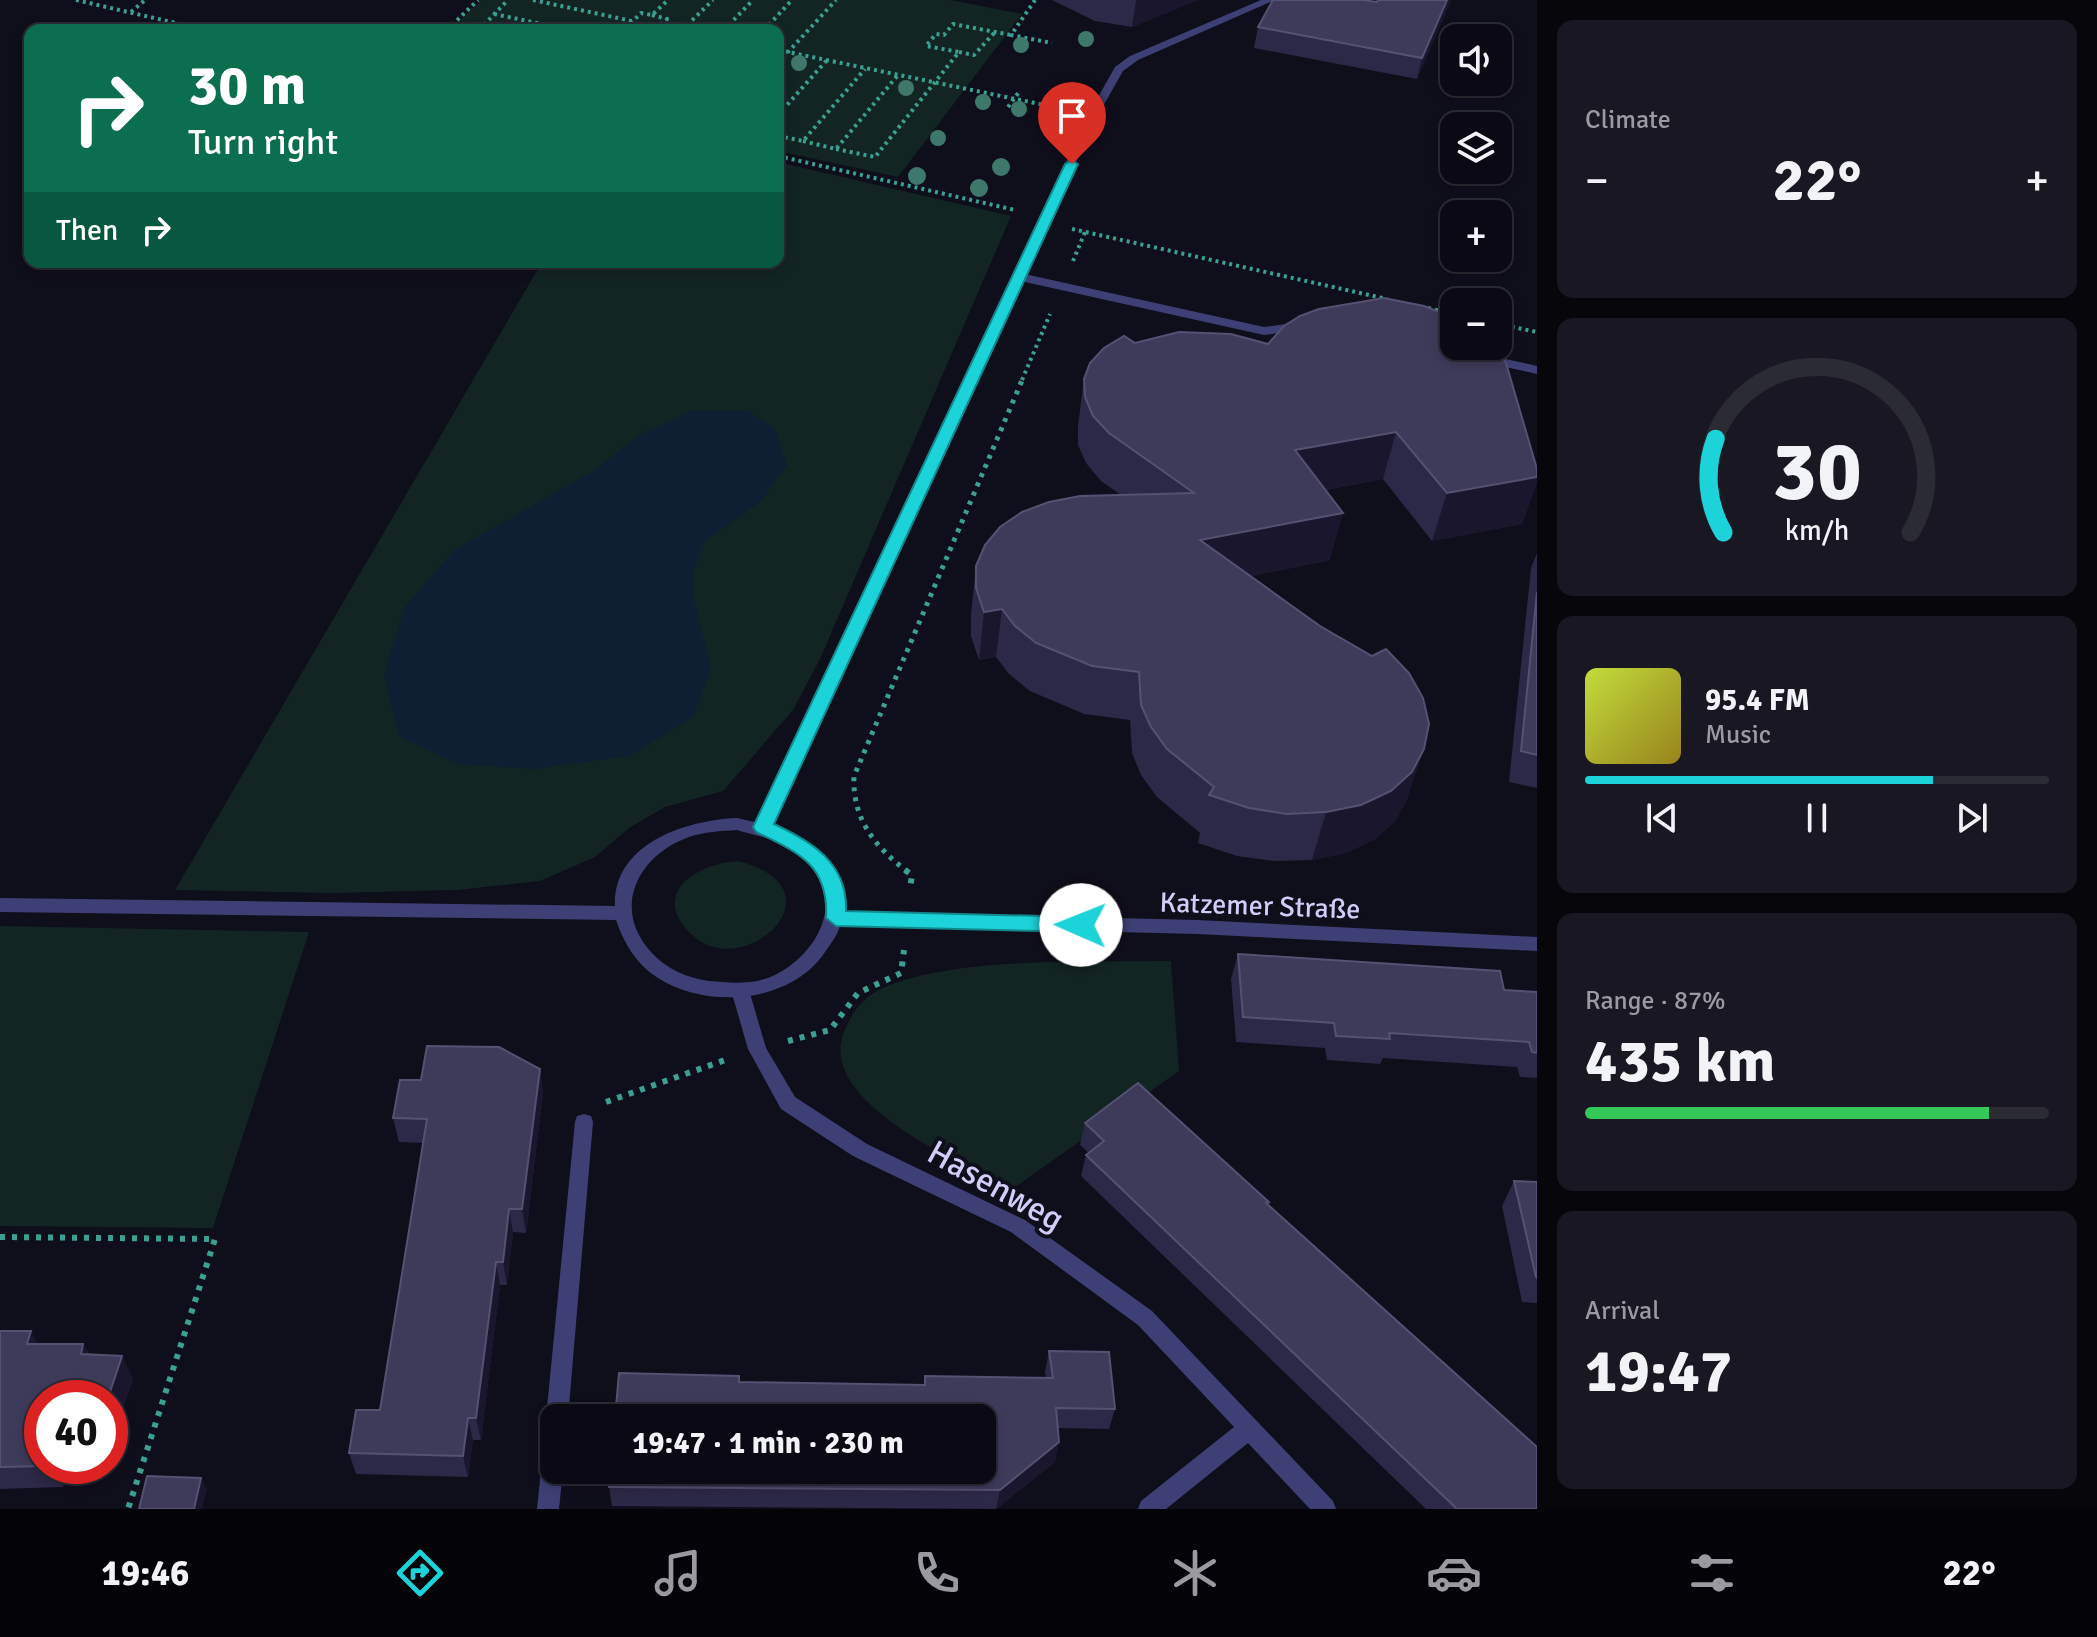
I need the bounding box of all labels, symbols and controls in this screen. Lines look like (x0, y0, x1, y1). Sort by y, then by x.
map controls (1440, 24, 1512, 360)
button: sound (1440, 24, 1512, 96)
text: 30 m (188, 51, 306, 120)
icon: right (56, 56, 160, 160)
pin (1038, 82, 1106, 164)
icon: arrive (1050, 94, 1094, 138)
text: Climate (1585, 104, 1671, 136)
button: layers (1440, 112, 1512, 184)
text: Turn right (188, 120, 338, 165)
text: 22° (1773, 144, 1861, 218)
text: − (1585, 154, 1609, 208)
text: + (2025, 154, 2049, 208)
button: + (1440, 200, 1512, 272)
icon: right (134, 208, 178, 252)
text: Then (56, 212, 118, 249)
button: − (1440, 288, 1512, 360)
text: 30 (1772, 420, 1862, 522)
text: km/h (1785, 513, 1849, 548)
text: 95.4 FM (1705, 682, 1810, 719)
text: Music (1705, 719, 1771, 751)
icon: previous (1640, 796, 1684, 840)
icon: pause (1795, 796, 1839, 840)
icon: next (1950, 796, 1994, 840)
position arrow (1039, 883, 1123, 967)
street label: Katzemer Straße (1159, 886, 1361, 926)
text: Range · 87% (1585, 985, 1726, 1017)
text: 435 km (1585, 1025, 1775, 1099)
street label: Hasenweg (920, 1131, 1071, 1240)
text: Arrival (1585, 1295, 1660, 1327)
text: 19:47 (1585, 1335, 1732, 1409)
speed limit sign: 40 (24, 1380, 128, 1484)
text: 19:47 · 1 min · 230 m (632, 1425, 904, 1462)
icon: directions (392, 1545, 448, 1601)
icon: music (650, 1545, 706, 1601)
icon: phone (909, 1545, 965, 1601)
icon: climate (1167, 1545, 1223, 1601)
icon: car (1426, 1545, 1482, 1601)
icon: filters (1684, 1545, 1740, 1601)
text: 19:46 (101, 1551, 190, 1596)
text: 22° (1942, 1551, 1996, 1596)

